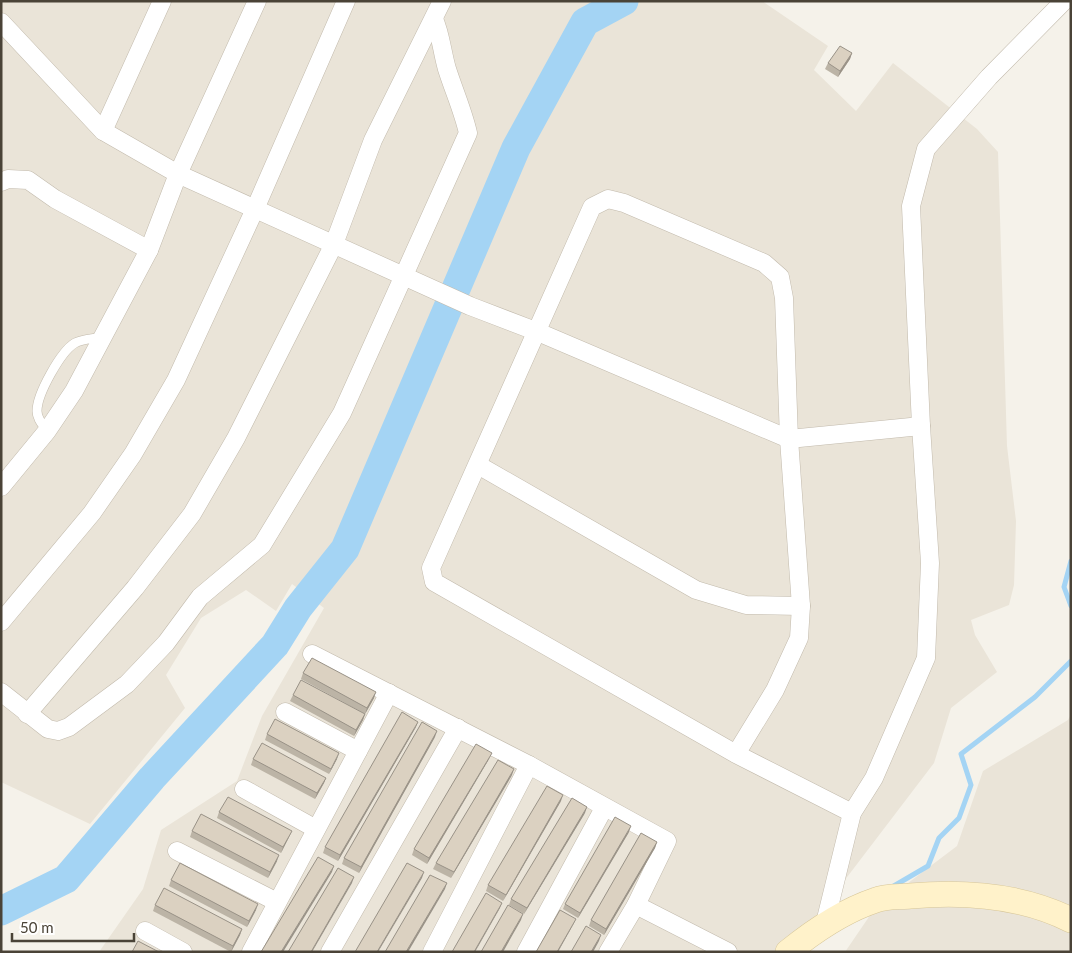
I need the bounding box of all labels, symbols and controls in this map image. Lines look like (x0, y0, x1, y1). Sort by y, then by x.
scale bar (12, 910, 135, 942)
text: 50 m (20, 918, 54, 936)

